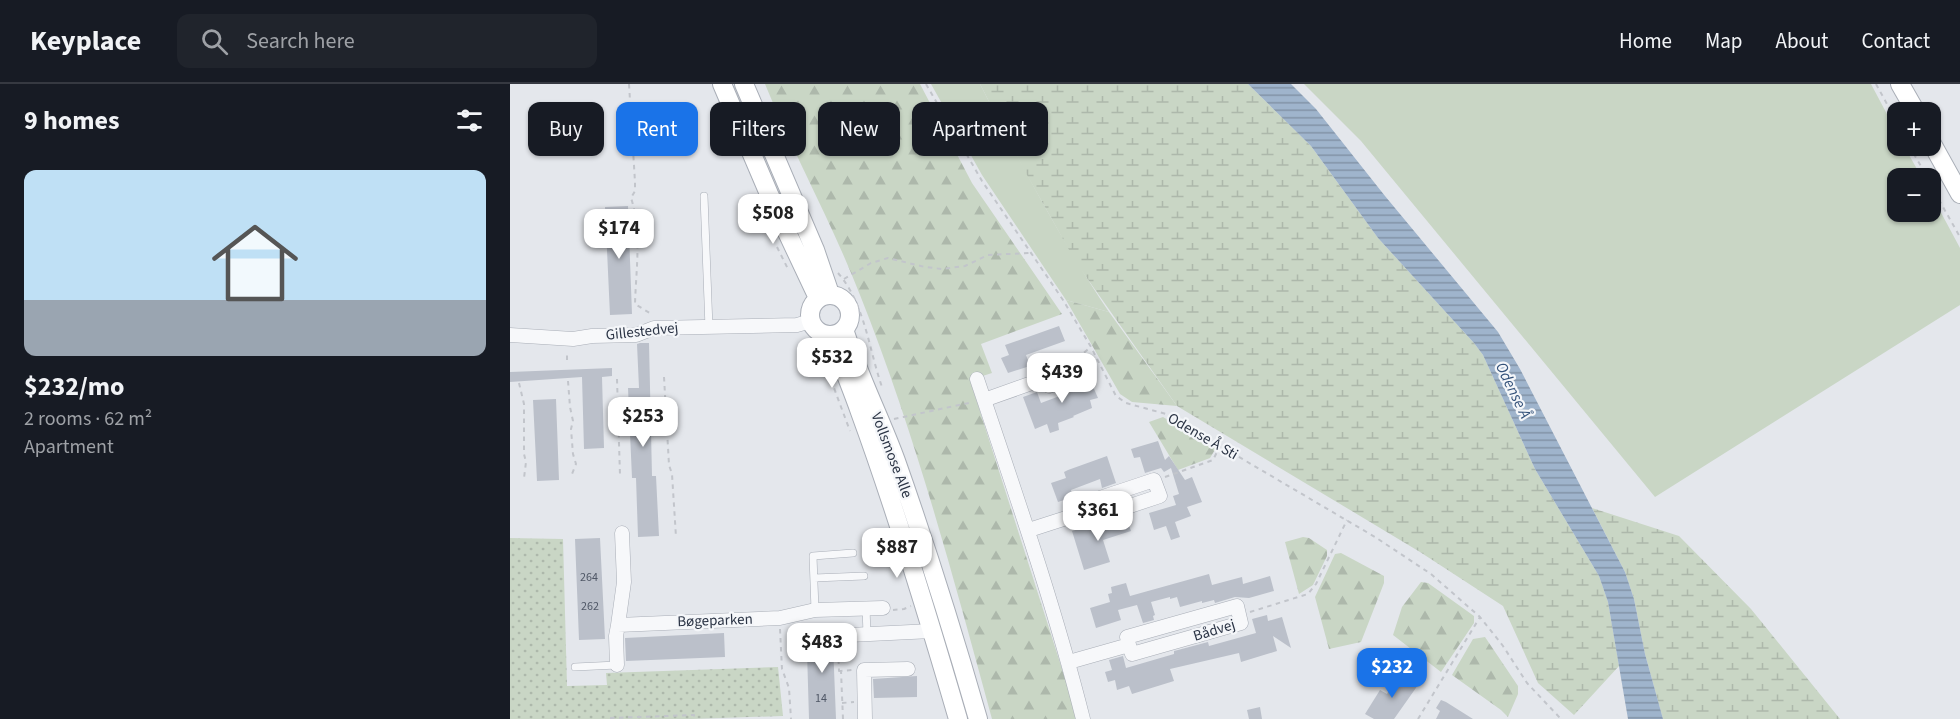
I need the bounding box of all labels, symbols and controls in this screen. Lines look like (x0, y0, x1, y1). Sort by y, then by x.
search box (177, 14, 597, 68)
text: Keyplace (30, 21, 141, 61)
icon: search (198, 25, 231, 58)
text: Search here (246, 25, 355, 57)
text: Home (1619, 26, 1672, 56)
text: Map (1705, 26, 1743, 56)
text: About (1776, 26, 1828, 56)
text: Contact (1861, 26, 1930, 56)
text: 9 homes (24, 102, 119, 139)
chip: Buy (528, 102, 604, 156)
chip: Rent (616, 102, 698, 156)
chip: Filters (710, 102, 806, 156)
chip: New (818, 102, 900, 156)
chip: Apartment (912, 102, 1048, 156)
map controls (1887, 102, 1941, 222)
button: + (1887, 102, 1941, 156)
icon: filters (453, 104, 486, 137)
button: − (1887, 168, 1941, 222)
pin: $508 (737, 194, 809, 245)
text: $508 (752, 199, 794, 227)
icon: home (201, 209, 309, 317)
pin: $174 (583, 209, 655, 260)
text: $174 (598, 214, 640, 242)
street label: Gillestedvej (605, 317, 679, 346)
pin: $532 (796, 338, 868, 389)
text: $532 (811, 343, 853, 371)
pin: $439 (1026, 353, 1098, 404)
text: $439 (1041, 358, 1083, 386)
water label: Odense Å (1490, 359, 1536, 422)
text: $232/mo (24, 368, 124, 405)
pin: $253 (607, 397, 679, 448)
text: $253 (622, 402, 664, 430)
text: 2 rooms · 62 m² (24, 405, 152, 433)
street label: Odense Å Sti (1164, 408, 1242, 465)
street label: Vollsmose Alle (866, 409, 917, 501)
text: Apartment (24, 433, 114, 461)
pin: $361 (1062, 491, 1134, 542)
text: $361 (1077, 496, 1119, 524)
pin: $887 (861, 528, 933, 579)
text: $887 (876, 533, 918, 561)
house number: 264 (580, 569, 598, 586)
house number: 262 (581, 598, 599, 615)
street label: Bøgeparken (677, 609, 753, 632)
street label: Bådvej (1191, 614, 1238, 647)
pin: $483 (786, 623, 858, 674)
text: $483 (801, 628, 843, 656)
pin: $232 (1356, 648, 1428, 699)
text: $232 (1371, 653, 1413, 681)
house number: 14 (815, 690, 827, 707)

